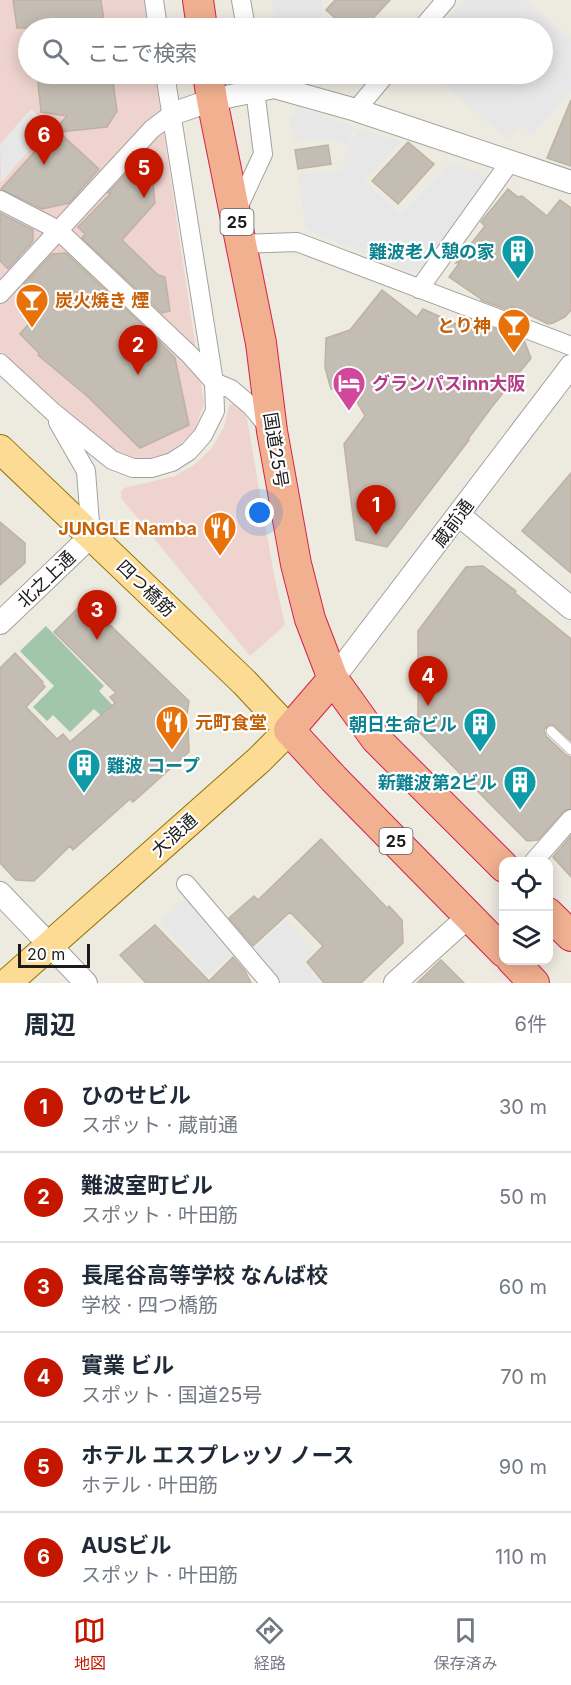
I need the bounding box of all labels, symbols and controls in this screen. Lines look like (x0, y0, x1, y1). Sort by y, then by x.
search box (18, 18, 553, 84)
icon: search (39, 35, 72, 68)
text: ここで検索 (87, 40, 197, 66)
pin: 6 (24, 116, 63, 165)
pin: 5 (124, 148, 164, 198)
road number: 25 (220, 209, 254, 235)
building icon: 難波老人憩の家 (500, 233, 536, 280)
place label: 難波老人憩の家 (369, 241, 495, 262)
bar icon: 炭火焼き 煙 (14, 282, 50, 329)
place label: 炭火焼き 煙 (55, 290, 149, 311)
bar icon: とり神 (496, 307, 532, 354)
place label: とり神 (437, 315, 491, 336)
pin: 2 (118, 326, 158, 375)
hotel icon: グランパスinn大阪 (331, 365, 367, 412)
place label: グランパスinn大阪 (372, 373, 525, 394)
street label: 国道25号 (260, 411, 292, 489)
pin: 1 (356, 486, 395, 535)
street label: 蔵前通 (428, 495, 478, 551)
your location (245, 498, 274, 527)
restaurant icon: JUNGLE Namba (202, 510, 238, 557)
place label: JUNGLE Namba (58, 518, 197, 539)
street label: 北之上通 (13, 546, 79, 612)
street label: 四つ橋筋 (113, 555, 179, 621)
pin: 3 (78, 590, 116, 640)
pin: 4 (408, 656, 448, 706)
restaurant icon: 元町食堂 (154, 704, 190, 751)
building icon: 朝日生命ビル (462, 706, 498, 753)
place label: 元町食堂 (195, 712, 267, 733)
place label: 朝日生命ビル (349, 714, 457, 735)
building icon: 難波 コープ (66, 747, 102, 794)
place label: 難波 コープ (107, 755, 200, 776)
building icon: 新難波第2ビル (502, 764, 538, 811)
place label: 新難波第2ビル (378, 772, 497, 793)
street label: 大浪通 (147, 809, 201, 861)
road number: 25 (380, 828, 412, 854)
map controls (499, 857, 553, 965)
button: locate (499, 857, 553, 911)
button: layers (499, 911, 553, 965)
scale bar (18, 941, 90, 968)
text: 20 m (27, 944, 65, 964)
text: 周辺 (24, 1009, 76, 1040)
text: 6件 (515, 1012, 547, 1036)
text: ひのせビル (81, 1082, 191, 1108)
text: 1 (39, 1095, 48, 1119)
text: 30 m (499, 1095, 547, 1119)
text: スポット · 蔵前通 (81, 1113, 238, 1137)
text: 難波室町ビル (81, 1172, 213, 1198)
text: 2 (37, 1185, 50, 1209)
text: 50 m (499, 1185, 547, 1209)
text: スポット · 叶田筋 (81, 1203, 238, 1227)
text: 長尾谷高等学校 なんば校 (81, 1262, 328, 1288)
text: 3 (37, 1275, 50, 1299)
text: 60 m (499, 1275, 547, 1299)
text: 学校 · 四つ橋筋 (81, 1293, 218, 1317)
text: 實業 ビル (81, 1352, 174, 1378)
text: 4 (37, 1365, 50, 1389)
text: 70 m (500, 1365, 547, 1389)
text: スポット · 国道25号 (81, 1383, 262, 1407)
text: ホテル エスプレッソ ノース (81, 1442, 354, 1468)
text: 5 (37, 1455, 50, 1479)
text: 90 m (499, 1455, 547, 1479)
text: ホテル · 叶田筋 (81, 1473, 218, 1497)
text: AUSビル (81, 1532, 172, 1558)
text: 6 (37, 1545, 50, 1569)
text: 110 m (495, 1545, 547, 1569)
text: スポット · 叶田筋 (81, 1563, 238, 1587)
tab: 地図 (73, 1614, 106, 1674)
tab: 経路 (253, 1614, 286, 1674)
tab: 保存済み (433, 1614, 497, 1674)

